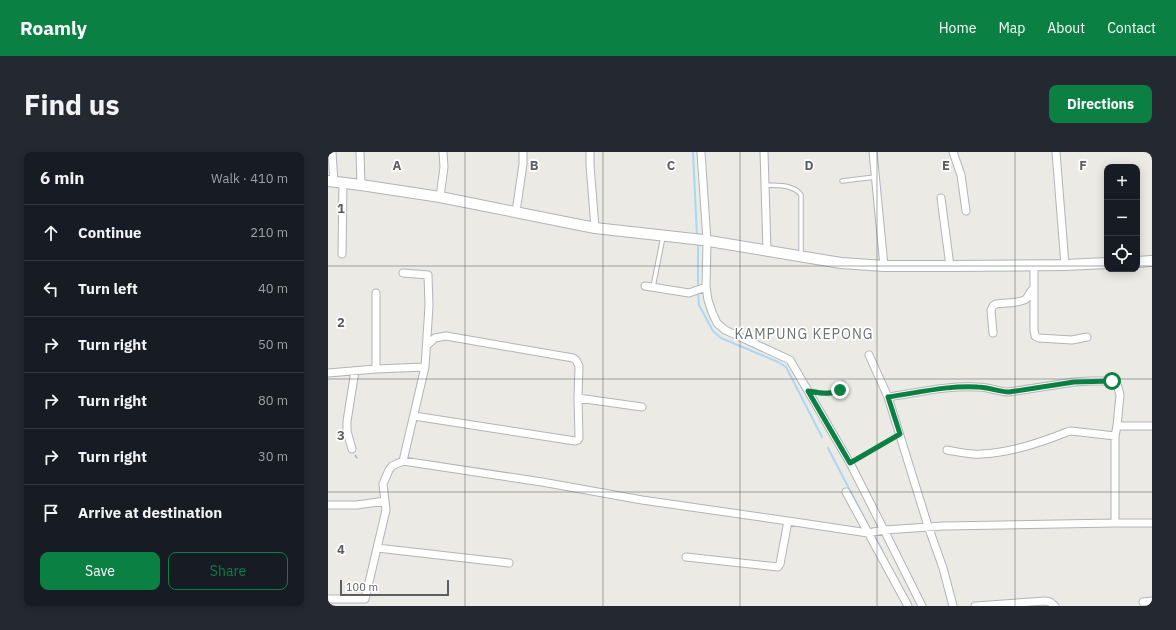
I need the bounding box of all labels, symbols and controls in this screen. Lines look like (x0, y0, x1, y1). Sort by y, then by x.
text: Roamly (20, 16, 87, 40)
text: Home (939, 19, 976, 37)
text: Map (998, 19, 1025, 37)
text: About (1047, 19, 1085, 37)
text: Contact (1107, 19, 1156, 37)
button: Directions (1049, 85, 1152, 123)
text: Find us (24, 86, 120, 123)
text: A (393, 157, 402, 174)
text: B (530, 157, 539, 174)
text: C (667, 157, 676, 174)
text: D (804, 157, 814, 174)
text: E (942, 157, 950, 174)
text: F (1079, 157, 1087, 174)
map controls (1104, 164, 1140, 272)
button: + (1104, 164, 1140, 200)
text: 6 min (40, 167, 84, 189)
text: Walk · 410 m (211, 170, 288, 187)
text: 1 (337, 200, 345, 217)
button: − (1104, 200, 1140, 236)
icon: ahead (40, 222, 62, 244)
text: Continue (78, 223, 142, 242)
text: 210 m (250, 224, 288, 241)
button: locate (1104, 236, 1140, 272)
icon: left (40, 278, 62, 300)
text: Turn left (78, 279, 138, 298)
text: 40 m (258, 280, 288, 297)
text: 2 (337, 314, 345, 331)
district label: KAMPUNG KEPONG (734, 325, 874, 343)
icon: right (40, 334, 62, 356)
text: Turn right (78, 335, 147, 354)
text: 50 m (258, 336, 288, 353)
route start (1103, 372, 1121, 390)
route end (831, 381, 849, 399)
icon: right (40, 390, 62, 412)
text: Turn right (78, 391, 147, 410)
text: 80 m (258, 392, 288, 409)
text: 3 (337, 427, 345, 444)
icon: right (40, 446, 62, 468)
text: Turn right (78, 447, 147, 466)
text: 30 m (258, 448, 288, 465)
icon: arrive (40, 502, 62, 524)
text: Arrive at destination (78, 503, 222, 522)
text: 4 (337, 541, 345, 558)
button: Save (40, 552, 160, 590)
button: Share (168, 552, 288, 590)
scale bar (340, 578, 449, 597)
text: 100 m (346, 580, 378, 594)

